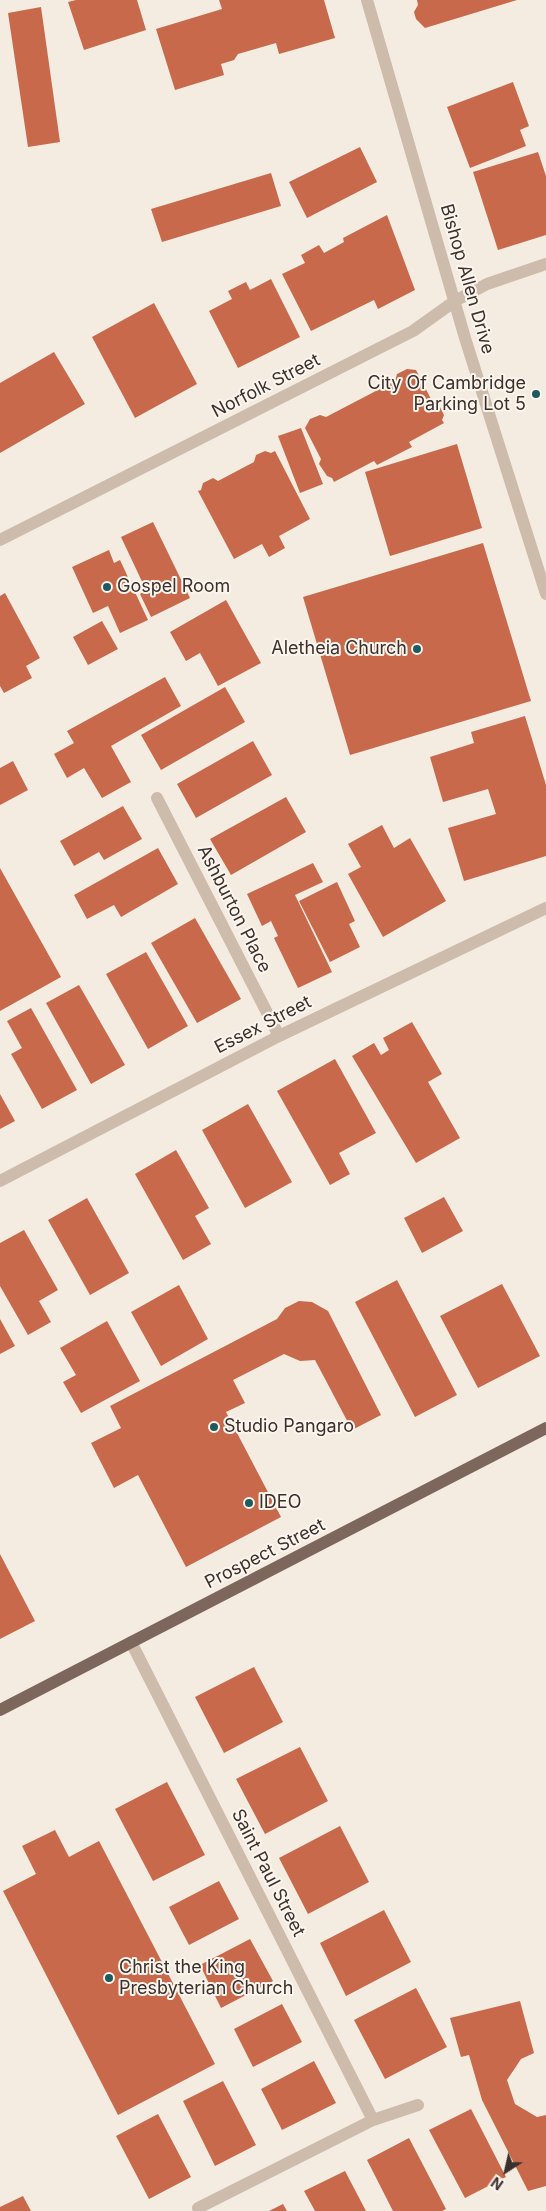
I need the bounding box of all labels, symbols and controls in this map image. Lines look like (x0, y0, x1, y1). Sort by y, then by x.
street label: Bishop Allen Drive (435, 201, 499, 357)
street label: Norfolk Street (208, 349, 324, 423)
place label: City Of Cambridge Parking Lot 5 (368, 373, 526, 416)
marker: City Of Cambridge Parking Lot 5 (530, 388, 542, 400)
place label: Gospel Room (117, 576, 230, 598)
marker: Gospel Room (101, 581, 113, 593)
place label: Aletheia Church (271, 638, 407, 660)
marker: Aletheia Church (411, 643, 423, 655)
street label: Ashburton Place (193, 842, 275, 976)
street label: Essex Street (211, 991, 315, 1059)
place label: Studio Pangaro (224, 1416, 354, 1438)
marker: Studio Pangaro (208, 1421, 220, 1433)
place label: IDEO (259, 1492, 301, 1514)
marker: IDEO (243, 1497, 255, 1509)
street label: Prospect Street (201, 1514, 329, 1594)
street label: Saint Paul Street (227, 1806, 309, 1940)
place label: Christ the King Presbyterian Church (119, 1957, 293, 2000)
marker: Christ the King Presbyterian Church (103, 1972, 115, 1984)
north arrow (481, 2146, 531, 2196)
text: N (488, 2174, 506, 2194)

